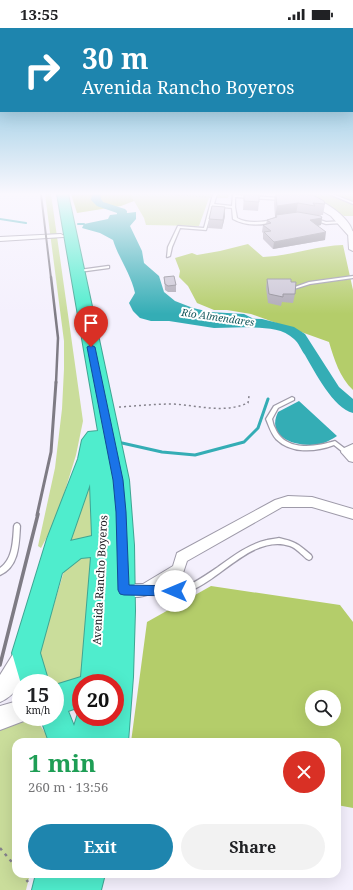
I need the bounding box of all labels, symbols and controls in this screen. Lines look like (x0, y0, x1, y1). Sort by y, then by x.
text: 13:55 (20, 4, 58, 24)
text: 30 m (82, 39, 149, 77)
icon: right (16, 44, 68, 96)
text: Avenida Rancho Boyeros (82, 75, 294, 99)
water label: Río Almendares (180, 305, 256, 329)
pin (74, 306, 108, 347)
icon: arrive (80, 312, 102, 334)
street label: Avenida Rancho Boyeros (89, 515, 110, 645)
position arrow (154, 570, 196, 612)
speed limit sign: 20 (72, 674, 124, 726)
text: 15 (27, 681, 49, 708)
map controls (305, 690, 341, 726)
button: search (305, 690, 341, 726)
text: km/h (26, 703, 50, 717)
text: 1 min (28, 746, 96, 779)
button: close (283, 751, 325, 793)
text: 260 m · 13:56 (28, 778, 108, 796)
button: Exit (28, 824, 173, 870)
button: Share (181, 824, 325, 870)

